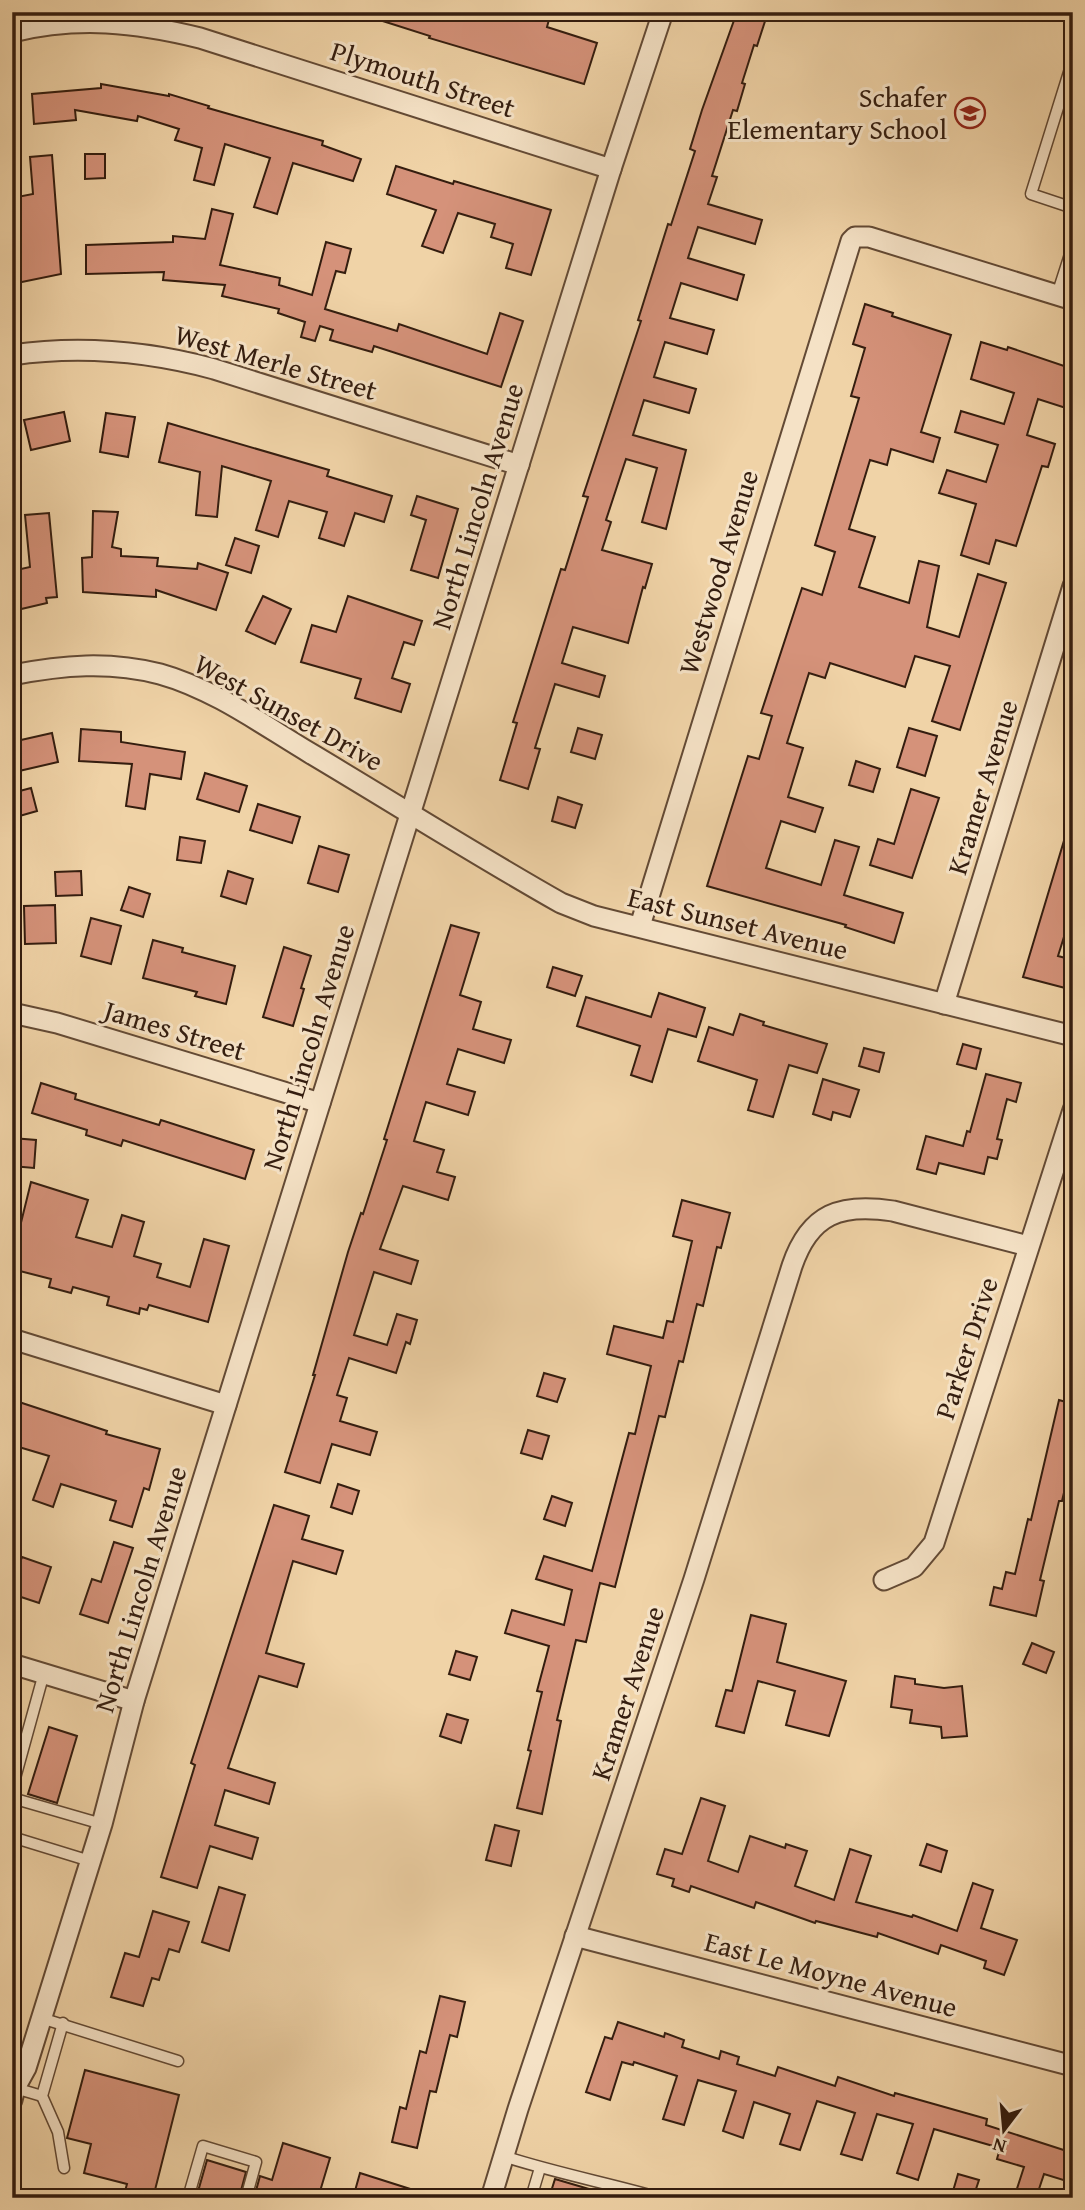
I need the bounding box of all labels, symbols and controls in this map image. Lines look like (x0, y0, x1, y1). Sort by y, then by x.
street label: Plymouth Street (326, 29, 521, 128)
place label: Schafer Elementary School (728, 76, 947, 149)
school or university icon: Schafer Elementary School (953, 96, 987, 130)
street label: West Merle Street (170, 313, 382, 410)
street label: North Lincoln Avenue (420, 378, 533, 634)
street label: Westwood Avenue (667, 464, 768, 679)
street label: West Sunset Drive (187, 643, 391, 781)
street label: Kramer Avenue (935, 694, 1028, 879)
street label: East Sunset Avenue (624, 875, 852, 970)
street label: North Lincoln Avenue (251, 919, 364, 1175)
street label: James Street (96, 988, 251, 1071)
street label: Parker Drive (923, 1272, 1008, 1424)
street label: North Lincoln Avenue (83, 1461, 196, 1717)
street label: Kramer Avenue (579, 1601, 674, 1785)
street label: East Le Moyne Avenue (700, 1920, 962, 2027)
north arrow (970, 2094, 1040, 2164)
text: N (989, 2131, 1009, 2162)

